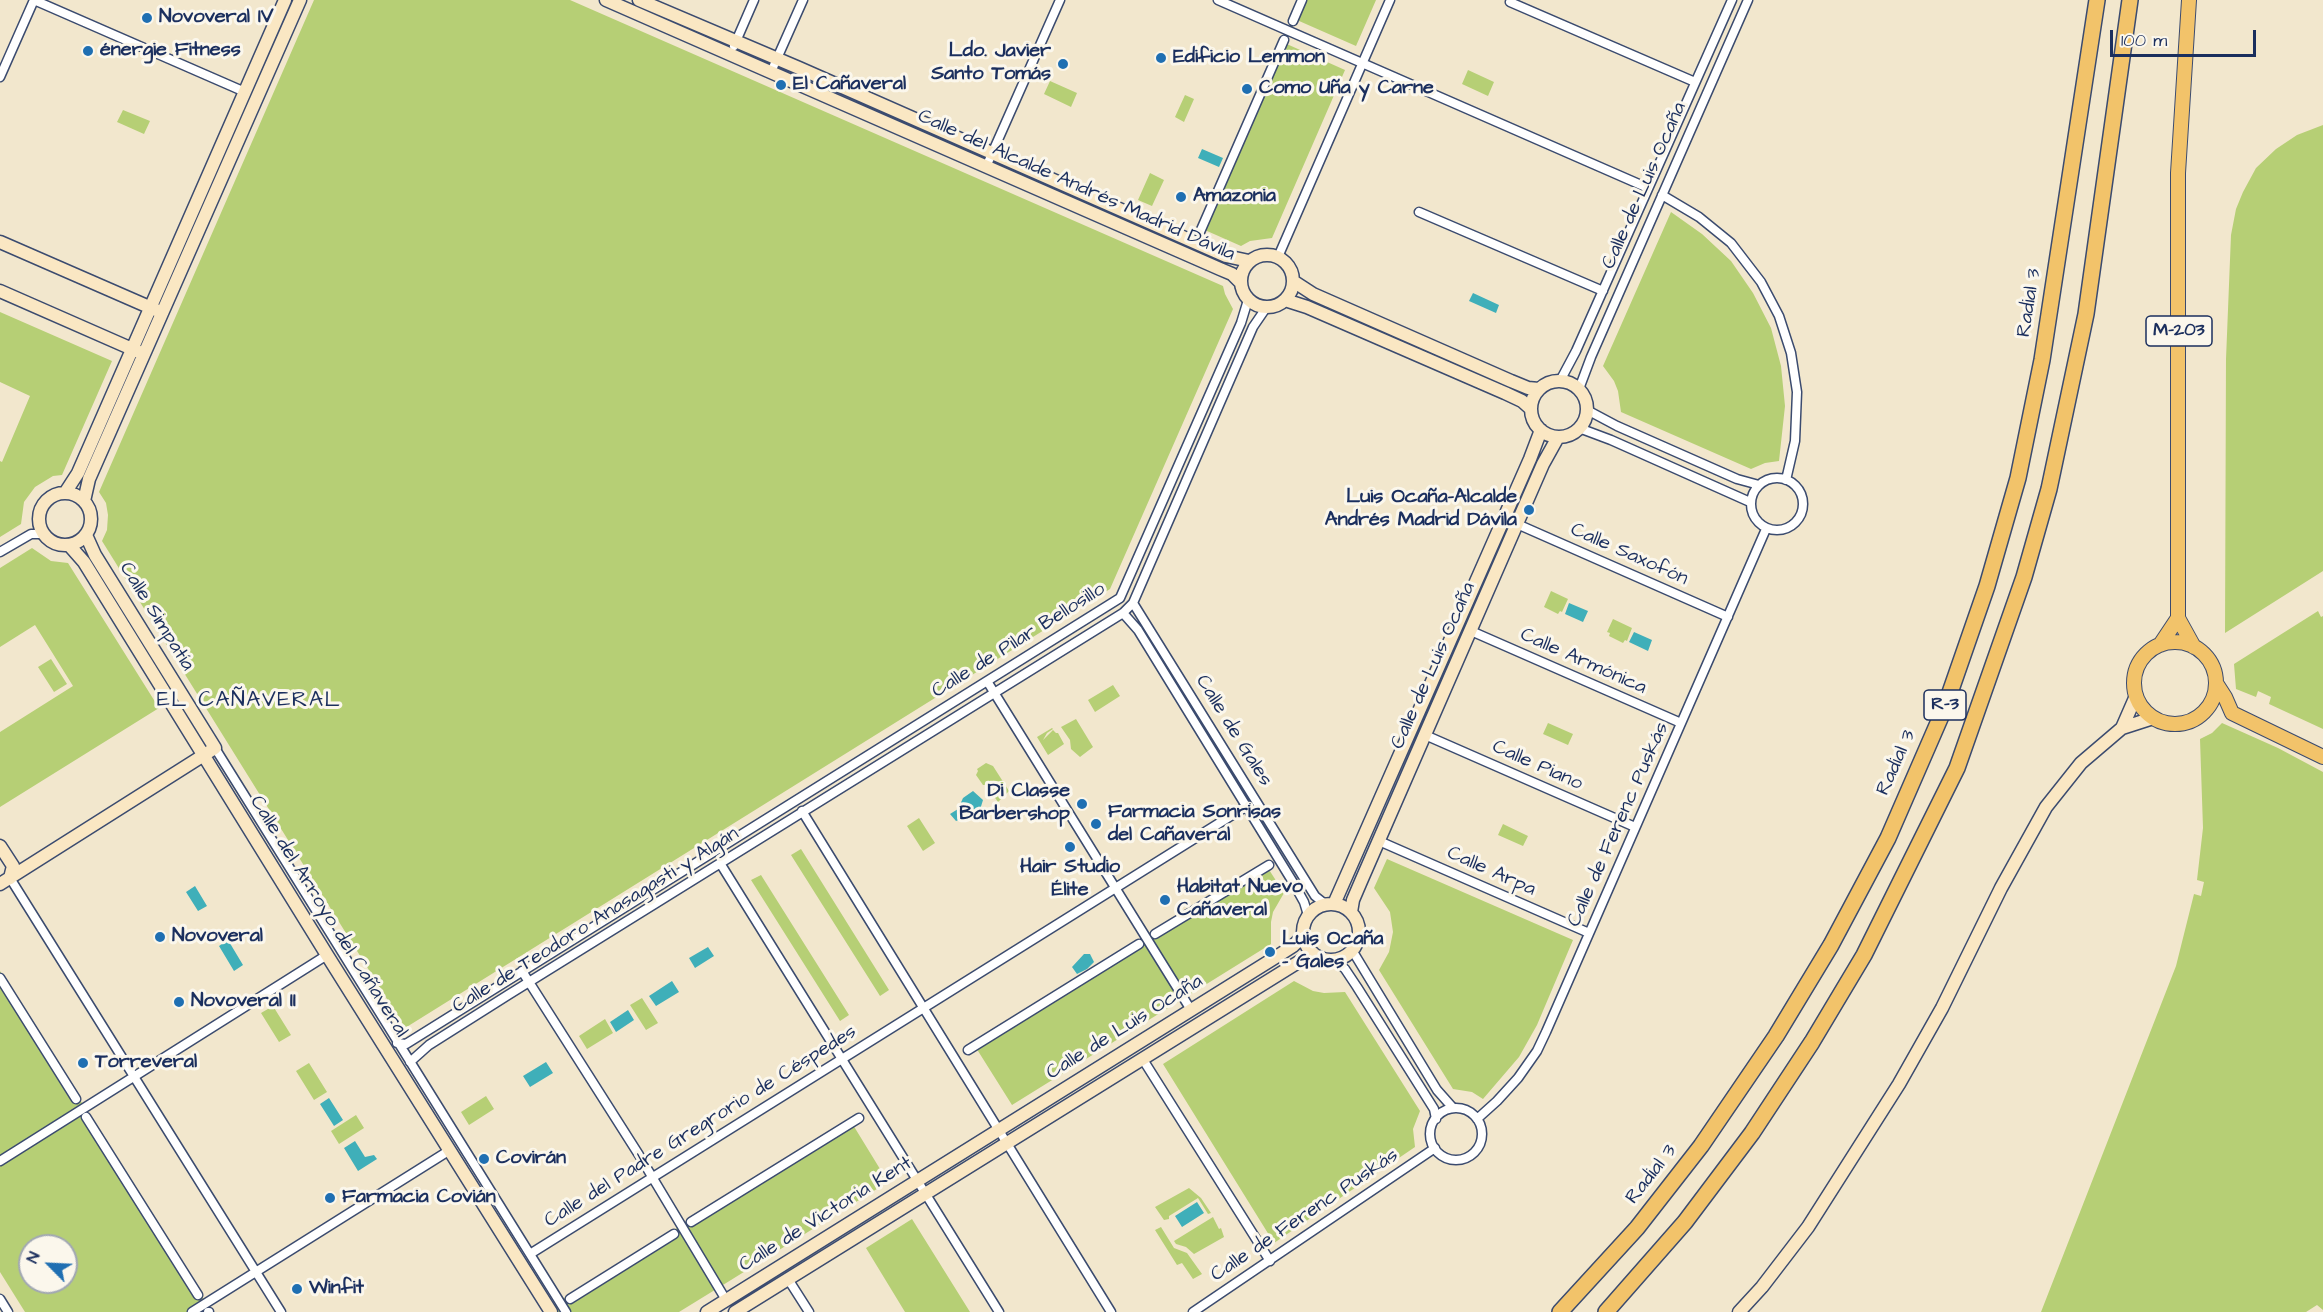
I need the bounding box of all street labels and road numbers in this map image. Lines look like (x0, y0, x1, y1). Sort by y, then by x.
street label: Calle de Luis Ocaña (1597, 99, 1693, 273)
street label: Calle del Alcalde Andrés Madrid Dávila (914, 105, 1238, 267)
street label: Radial 3 (2013, 267, 2047, 339)
road number: M-203 (2146, 316, 2212, 346)
street label: Calle Saxofón (1566, 518, 1692, 592)
street label: Calle Simpatía (113, 558, 199, 676)
street label: Calle de Pilar Bellosillo (928, 578, 1110, 704)
street label: Calle de Luis Ocaña (1386, 579, 1482, 753)
street label: Calle Armónica (1516, 623, 1650, 701)
street label: Calle de Gales (1189, 671, 1277, 791)
road number: R-3 (1924, 690, 1966, 720)
street label: Calle de Ferenc Puskás (1563, 719, 1675, 931)
street label: Radial 3 (1872, 727, 1922, 799)
street label: Calle Piano (1488, 735, 1586, 797)
street label: Calle del Arroyo del Cañaveral (244, 792, 412, 1042)
street label: Calle de Teodoro Anasagasti y Algán (448, 823, 744, 1019)
street label: Calle Arpa (1443, 842, 1539, 902)
street label: Calle de Luis Ocaña (1042, 970, 1208, 1086)
street label: Calle del Padre Gregrorio de Céspedes (541, 1021, 861, 1233)
street label: Radial 3 (1621, 1140, 1683, 1210)
street label: Calle de Ferenc Puskás (1207, 1144, 1403, 1288)
street label: Calle de Victoria Kent (735, 1152, 917, 1278)

